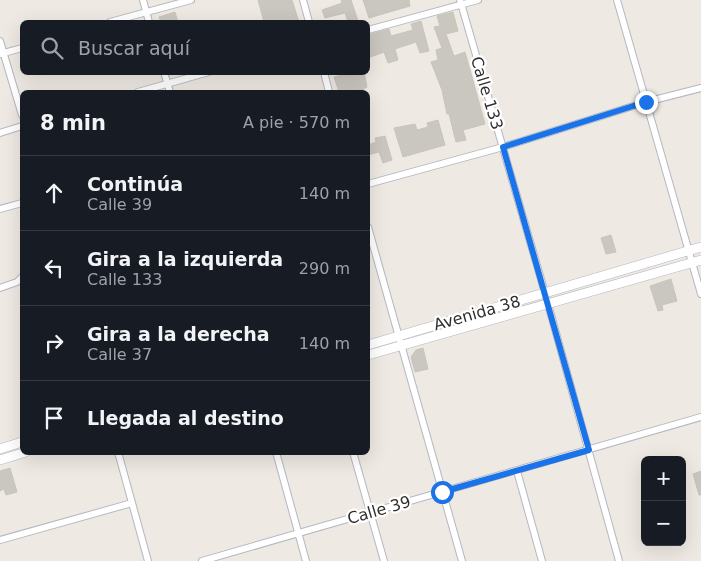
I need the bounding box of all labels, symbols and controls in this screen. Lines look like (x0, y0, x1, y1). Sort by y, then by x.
search box (20, 20, 370, 75)
icon: search (38, 34, 66, 62)
text: Buscar aquí (78, 37, 190, 59)
street label: Calle 133 (467, 54, 507, 132)
route end (635, 91, 658, 114)
text: 8 min (40, 111, 106, 135)
text: A pie · 570 m (243, 113, 350, 132)
text: Continúa (87, 173, 183, 195)
icon: ahead (40, 179, 68, 207)
text: 140 m (299, 184, 350, 203)
text: Calle 39 (87, 195, 152, 214)
text: Gira a la izquierda (87, 248, 283, 270)
icon: left (40, 254, 68, 282)
text: 290 m (299, 259, 350, 278)
text: Calle 133 (87, 270, 162, 289)
street label: Avenida 38 (431, 292, 523, 334)
text: Gira a la derecha (87, 323, 270, 345)
icon: right (40, 329, 68, 357)
text: 140 m (299, 334, 350, 353)
text: Calle 37 (87, 345, 152, 364)
icon: arrive (40, 404, 68, 432)
text: Llegada al destino (87, 407, 284, 429)
map controls (641, 456, 686, 546)
button: + (641, 456, 686, 501)
route start (431, 481, 454, 504)
street label: Calle 39 (345, 492, 413, 528)
button: − (641, 501, 686, 546)

